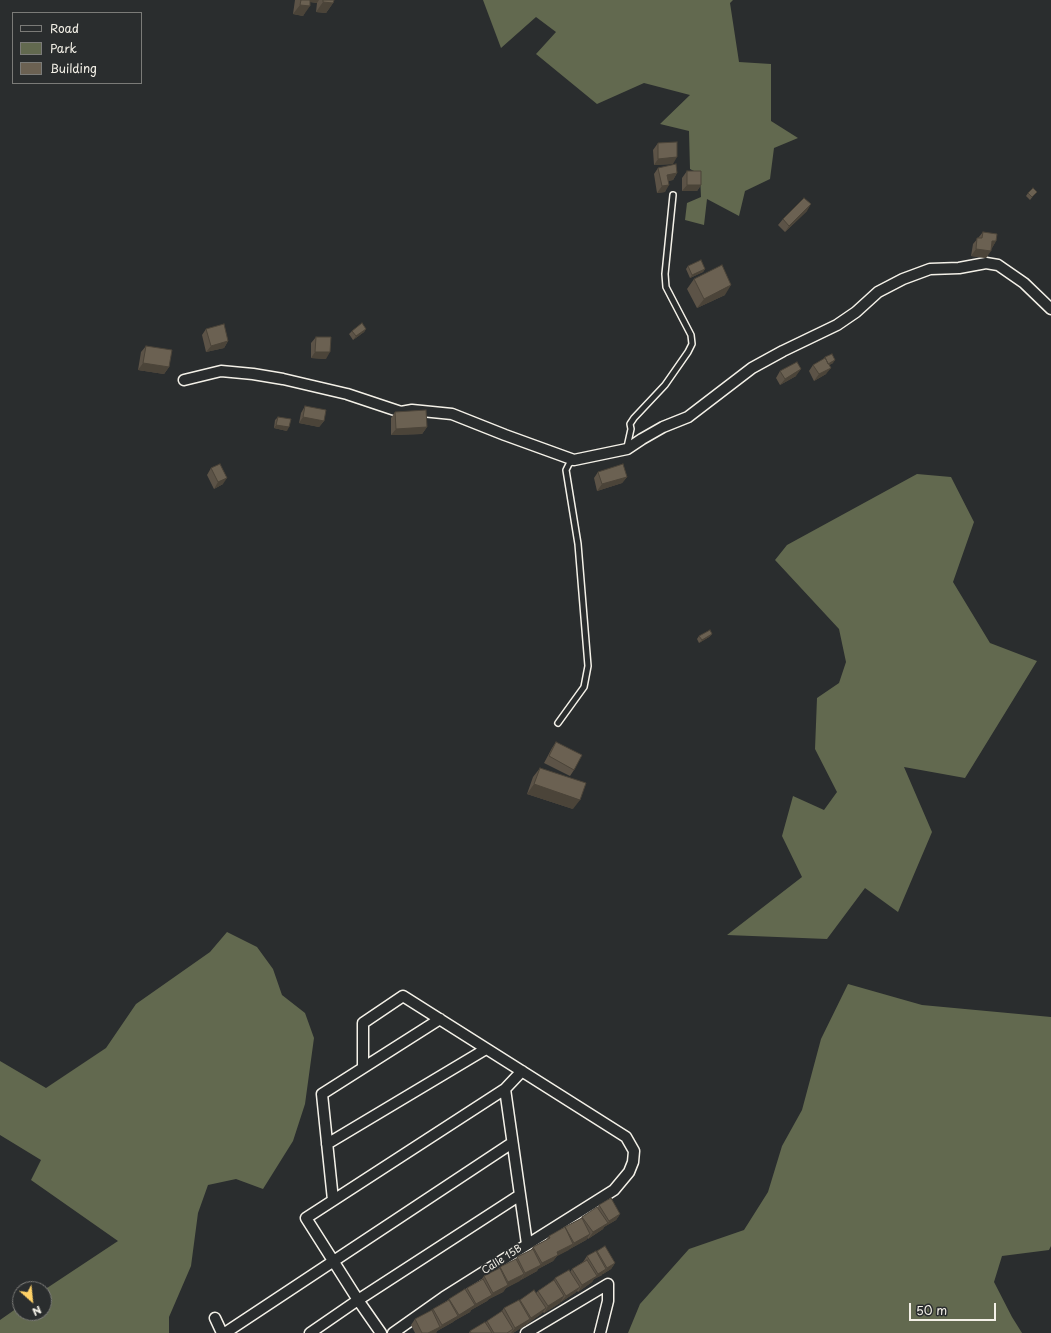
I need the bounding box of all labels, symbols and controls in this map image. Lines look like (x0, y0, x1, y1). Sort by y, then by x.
legend (12, 12, 142, 84)
text: Road (50, 19, 79, 37)
text: Park (50, 39, 77, 57)
text: Building (50, 59, 97, 77)
street label: Calle 15B (480, 1243, 524, 1277)
north arrow (12, 1281, 52, 1321)
scale bar (911, 1295, 998, 1321)
text: 50 m (916, 1301, 947, 1319)
text: N (29, 1302, 45, 1321)

